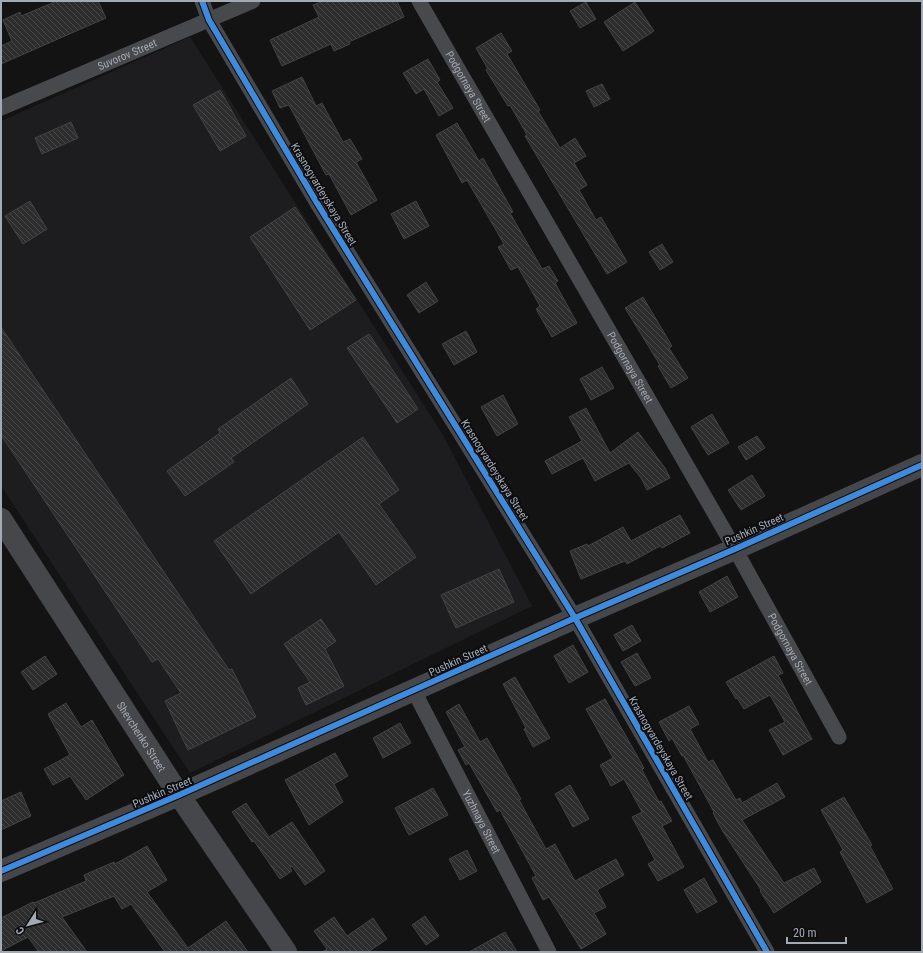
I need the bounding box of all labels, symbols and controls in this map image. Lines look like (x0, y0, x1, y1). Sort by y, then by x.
street label: Suvorov Street (96, 37, 159, 73)
street label: Podgornaya Street (442, 49, 494, 125)
street label: Krasnogvardeyskaya Street (288, 141, 359, 248)
street label: Podgornaya Street (604, 330, 655, 406)
street label: Krasnogvardeyskaya Street (458, 417, 531, 523)
street label: Pushkin Street (723, 511, 786, 548)
street label: Podgornaya Street (765, 611, 815, 688)
street label: Pushkin Street (427, 642, 490, 679)
street label: Krasnogvardeyskaya Street (626, 694, 695, 802)
street label: Shevchenko Street (114, 700, 168, 774)
street label: Pushkin Street (131, 774, 194, 811)
street label: Yuzhnaya Street (459, 788, 503, 856)
north arrow (8, 905, 48, 945)
scale bar (787, 919, 846, 945)
text: С (13, 924, 27, 937)
text: 20 m (793, 926, 817, 940)

